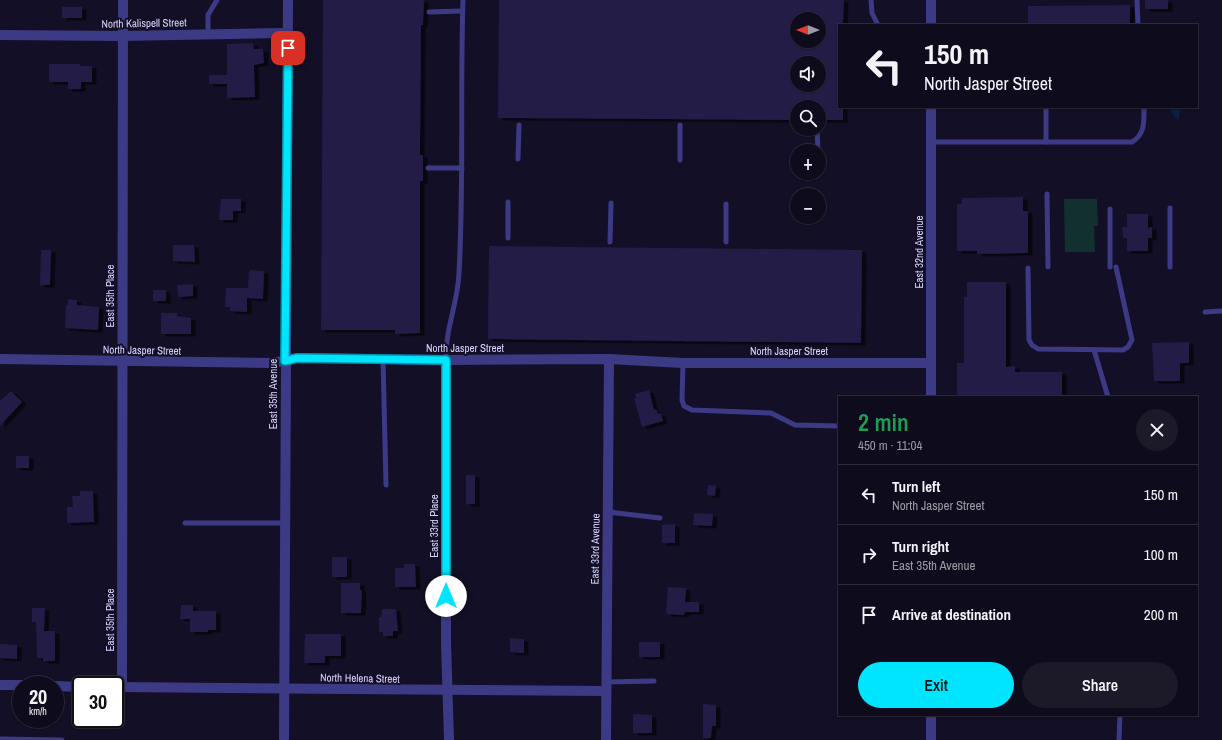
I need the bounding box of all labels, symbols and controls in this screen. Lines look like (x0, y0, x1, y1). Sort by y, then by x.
north arrow (790, 12, 826, 48)
map controls (790, 12, 826, 224)
street label: North Kalispell Street (101, 15, 187, 31)
pin (271, 31, 305, 65)
text: 150 m (924, 35, 989, 73)
icon: arrive (277, 37, 299, 59)
icon: left (858, 40, 910, 92)
button: sound (790, 56, 826, 92)
text: North Jasper Street (924, 71, 1052, 96)
button: search (790, 100, 826, 136)
button: + (790, 144, 826, 180)
button: − (790, 188, 826, 224)
street label: East 32nd Avenue (912, 215, 926, 289)
street label: East 35th Place (103, 264, 117, 328)
street label: North Jasper Street (426, 341, 505, 355)
street label: North Jasper Street (103, 342, 182, 358)
street label: North Jasper Street (750, 344, 829, 358)
street label: East 35th Avenue (266, 359, 280, 429)
text: 2 min (858, 406, 909, 438)
button: close (1136, 409, 1178, 451)
text: 450 m · 11:04 (858, 437, 922, 454)
text: Turn left (892, 476, 940, 497)
icon: left (858, 484, 880, 506)
text: 150 m (1144, 484, 1178, 505)
street label: East 33rd Place (427, 494, 441, 558)
text: North Jasper Street (892, 497, 984, 514)
street label: East 33rd Avenue (587, 513, 603, 585)
text: Turn right (892, 536, 949, 557)
icon: right (858, 544, 880, 566)
text: 100 m (1144, 544, 1178, 565)
text: East 35th Avenue (892, 557, 975, 574)
position arrow (425, 575, 467, 617)
street label: East 35th Place (103, 588, 117, 652)
icon: arrive (858, 604, 880, 626)
text: Arrive at destination (892, 604, 1011, 625)
text: 200 m (1144, 604, 1178, 625)
button: Exit (858, 662, 1014, 708)
button: Share (1022, 662, 1178, 708)
street label: North Helena Street (320, 670, 400, 686)
speed limit sign: 30 (72, 676, 124, 728)
text: 20 (29, 683, 47, 710)
text: km/h (29, 705, 47, 718)

